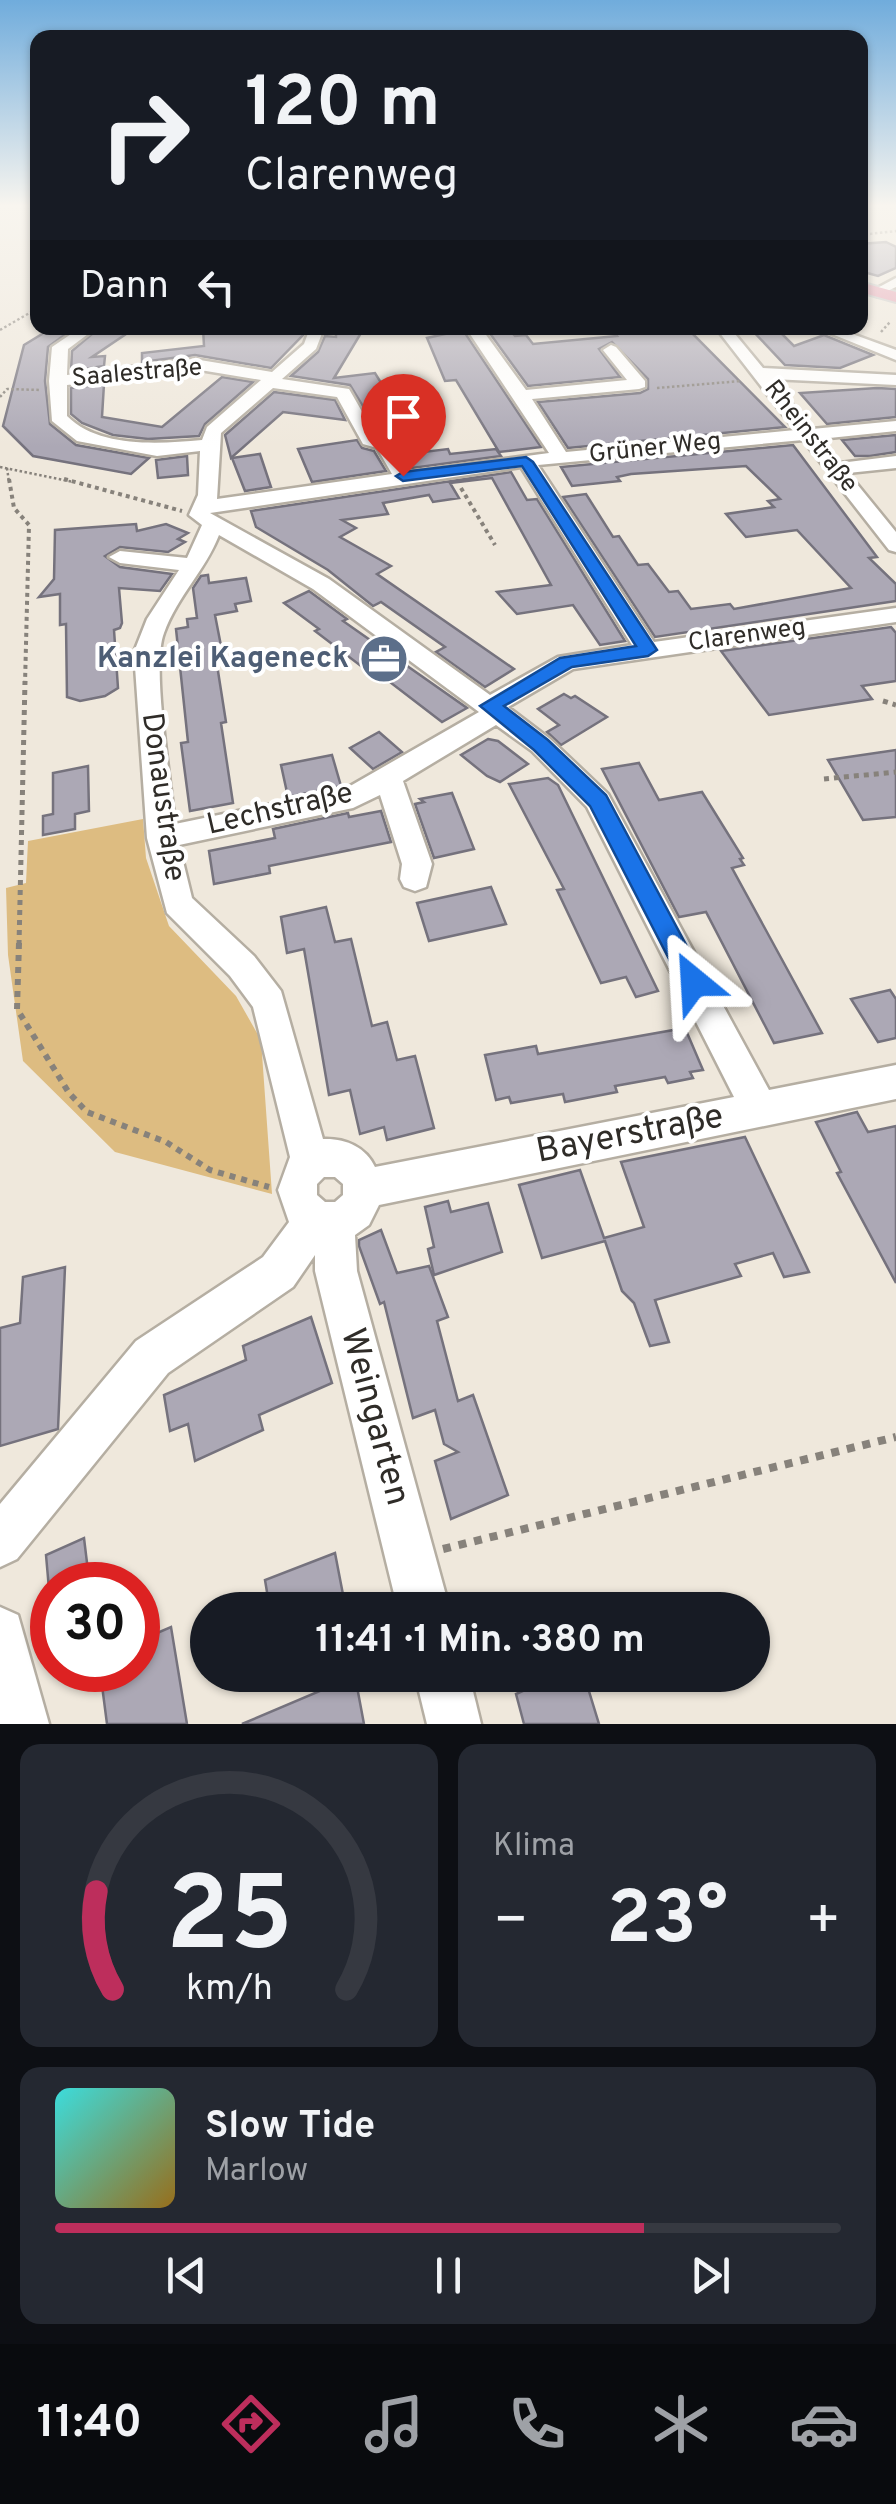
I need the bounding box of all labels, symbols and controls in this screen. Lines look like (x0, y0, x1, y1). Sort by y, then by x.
text: 120 m (245, 62, 441, 151)
icon: right (80, 70, 210, 200)
text: Clarenweg (245, 149, 458, 206)
icon: left (189, 260, 244, 315)
text: Dann (80, 263, 169, 312)
street label: Saalestraße (71, 352, 203, 396)
pin (361, 374, 446, 477)
street label: Rheinstraße (756, 374, 864, 500)
icon: arrive (376, 389, 431, 444)
street label: Grüner Weg (587, 426, 723, 472)
street label: Clarenweg (686, 612, 808, 660)
office icon: Kanzlei Kageneck (358, 633, 410, 685)
place label: Kanzlei Kageneck (97, 641, 349, 678)
street label: Donaustraße (132, 710, 192, 884)
street label: Lechstraße (203, 775, 357, 845)
position arrow (642, 930, 746, 1034)
street label: Bayerstraße (533, 1095, 727, 1175)
street label: Weingarten (329, 1324, 419, 1510)
speed limit sign: 30 (30, 1562, 160, 1692)
text: 11:41 · 1 Min. · 380 m (315, 1617, 645, 1666)
text: Klima (493, 1827, 575, 1867)
text: 25 (165, 1855, 293, 1987)
text: 23° (606, 1875, 728, 1970)
text: − (493, 1888, 528, 1958)
text: + (806, 1888, 841, 1958)
text: km/h (186, 1967, 272, 2013)
text: Slow Tide (205, 2103, 375, 2152)
text: Marlow (205, 2152, 308, 2192)
icon: previous (159, 2248, 214, 2303)
icon: pause (421, 2248, 476, 2303)
icon: next (683, 2248, 738, 2303)
icon: directions (216, 2389, 286, 2459)
icon: music (359, 2389, 429, 2459)
icon: phone (502, 2389, 572, 2459)
icon: climate (646, 2389, 716, 2459)
icon: car (789, 2389, 859, 2459)
text: 11:40 (37, 2396, 142, 2453)

